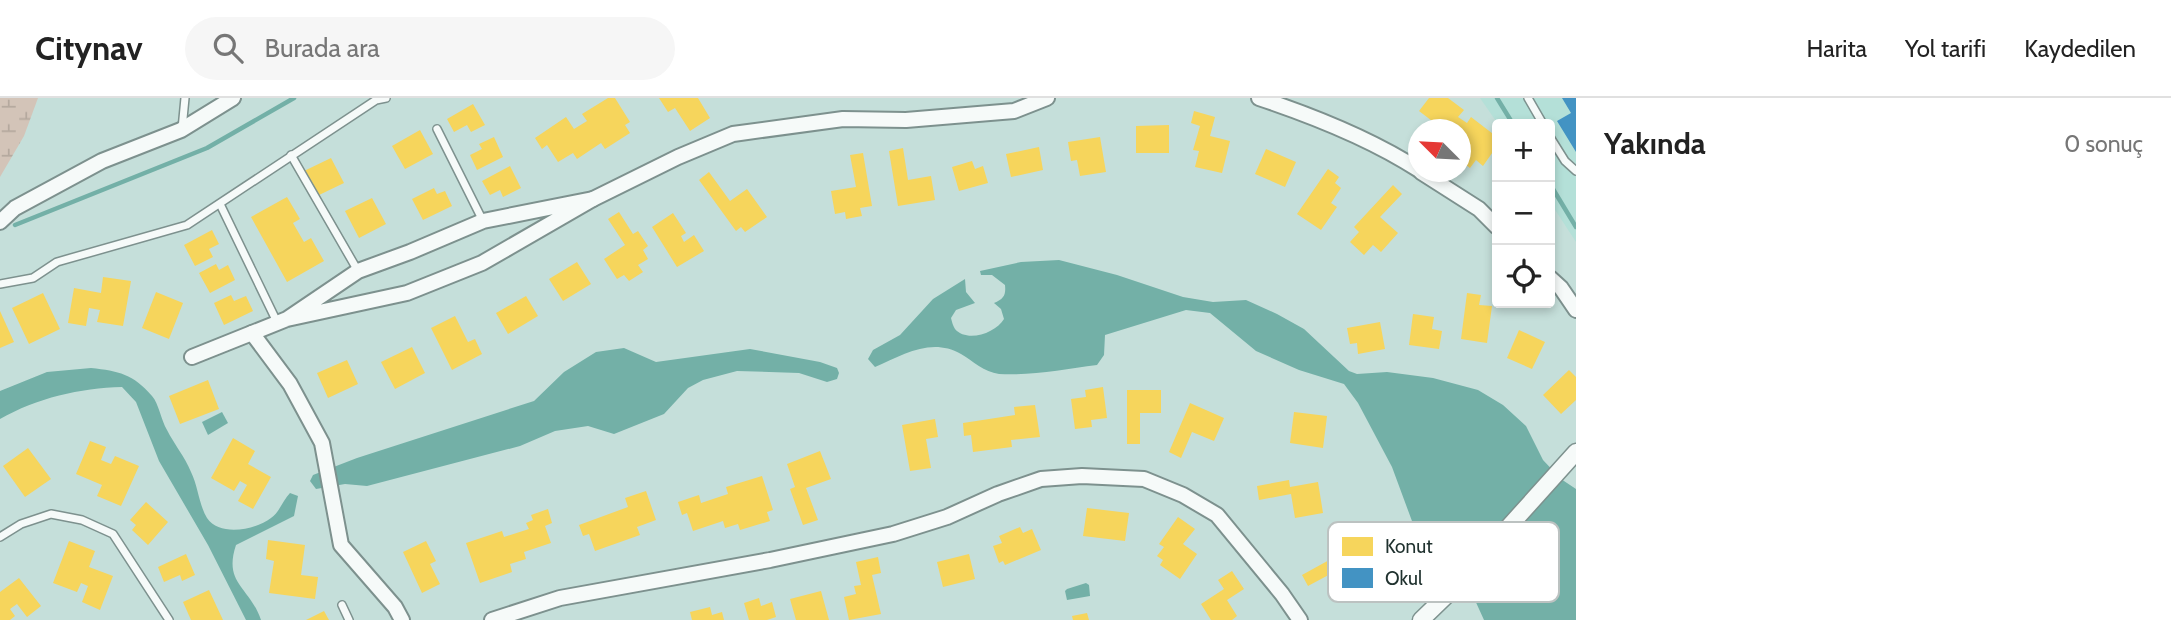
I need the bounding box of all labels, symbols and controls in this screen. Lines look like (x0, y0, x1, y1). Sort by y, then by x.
search box (185, 17, 675, 80)
text: Citynav (35, 28, 143, 68)
icon: search (209, 29, 247, 67)
text: Burada ara (265, 32, 380, 64)
text: Harita (1807, 34, 1867, 63)
text: Yol tarifi (1905, 34, 1986, 63)
text: Kaydedilen (2024, 34, 2136, 63)
north arrow (1408, 119, 1471, 182)
map controls (1492, 119, 1555, 308)
button: + (1492, 119, 1555, 182)
text: Yakında (1604, 125, 1706, 162)
text: 0 sonuç (2064, 130, 2143, 158)
button: − (1492, 182, 1555, 245)
button: locate (1492, 245, 1555, 308)
legend (1328, 522, 1559, 602)
text: Konut (1385, 535, 1433, 558)
text: Okul (1385, 567, 1423, 590)

